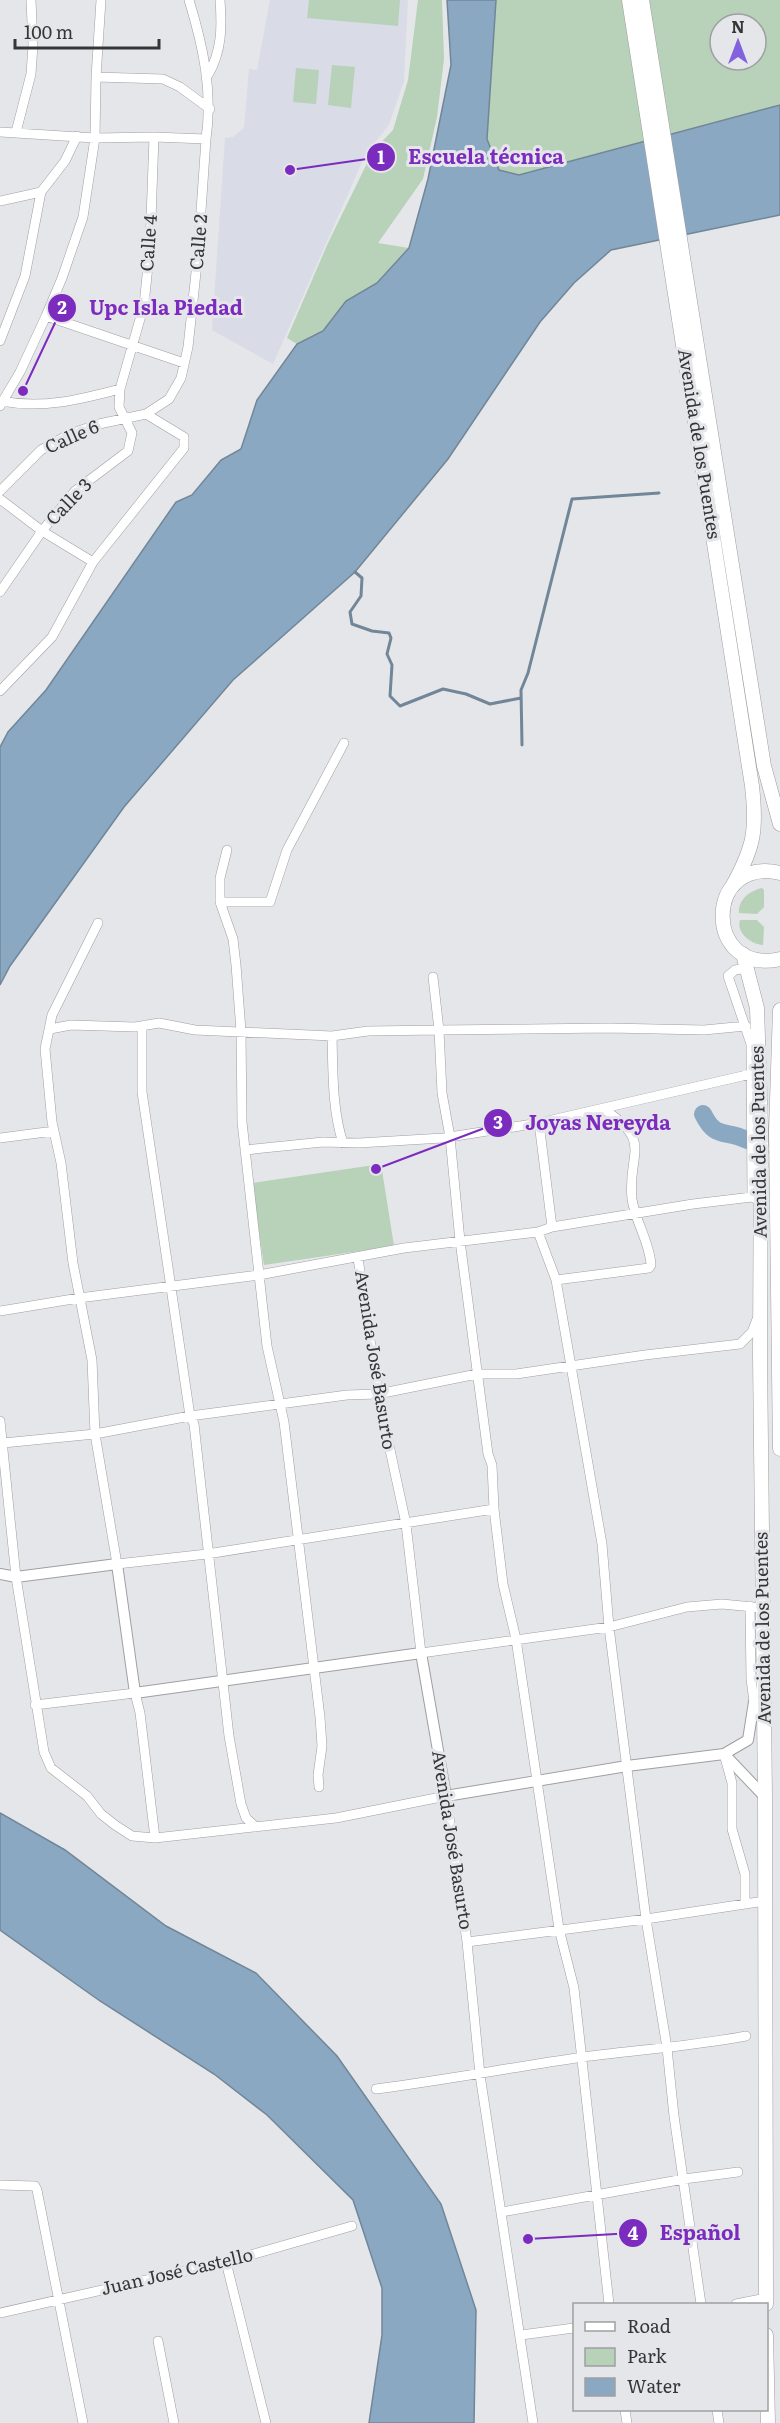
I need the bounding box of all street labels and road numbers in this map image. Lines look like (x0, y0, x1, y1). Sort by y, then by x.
street label: Calle 2 (182, 213, 213, 271)
street label: Calle 4 (132, 214, 163, 272)
street label: Avenida de los Puentes (672, 347, 729, 541)
street label: Calle 6 (40, 412, 103, 459)
street label: Calle 3 (39, 471, 97, 531)
street label: Avenida de los Puentes (742, 1046, 773, 1238)
street label: Avenida José Basurto (349, 1268, 404, 1451)
street label: Avenida de los Puentes (746, 1532, 777, 1724)
street label: Avenida José Basurto (426, 1748, 481, 1931)
street label: Juan José Castello (98, 2240, 255, 2301)

